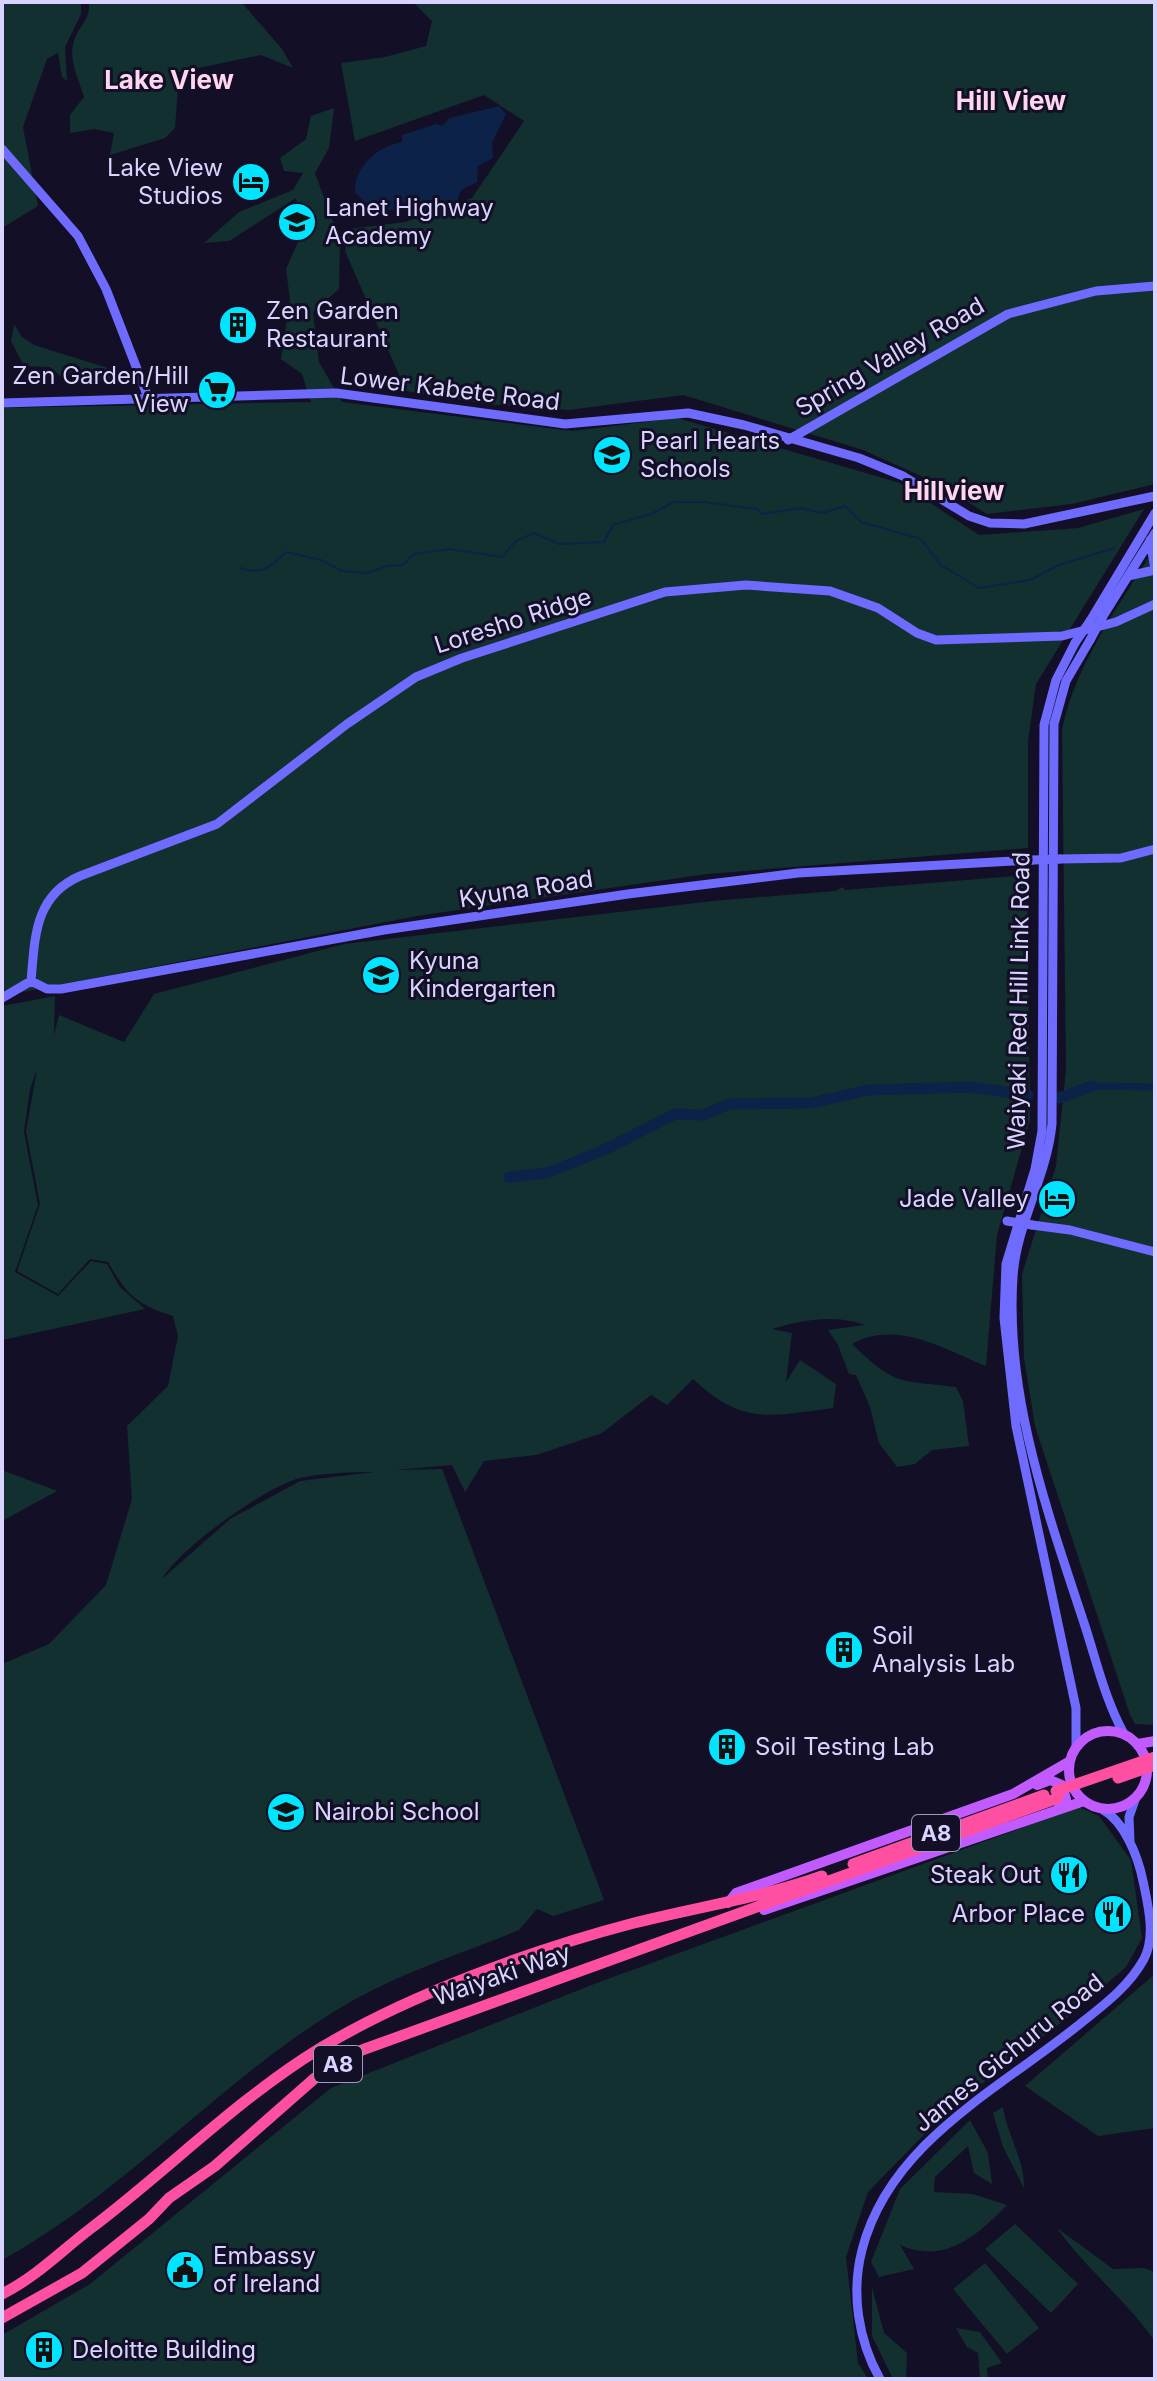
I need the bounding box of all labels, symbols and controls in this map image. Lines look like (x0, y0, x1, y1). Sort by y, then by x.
district label: Lake View (104, 64, 234, 95)
district label: Hill View (956, 85, 1066, 116)
place label: Lake View Studios (107, 153, 223, 210)
hotel icon: Lake View Studios (230, 161, 272, 203)
place label: Lanet Highway Academy (325, 193, 494, 250)
school or university icon: Lanet Highway Academy (276, 201, 318, 243)
street label: Spring Valley Road (790, 291, 989, 422)
place label: Zen Garden Restaurant (266, 296, 399, 353)
building icon: Zen Garden Restaurant (217, 304, 259, 346)
place label: Zen Garden/Hill View (12, 361, 189, 418)
street label: Lower Kabete Road (339, 361, 562, 416)
supermarket icon: Zen Garden/Hill View (196, 369, 238, 411)
place label: Pearl Hearts Schools (640, 426, 780, 483)
school or university icon: Pearl Hearts Schools (591, 434, 633, 476)
district label: Hillview (904, 475, 1004, 506)
street label: Loresho Ridge (431, 582, 595, 660)
street label: Waiyaki Red Hill Link Road (1001, 852, 1036, 1150)
street label: Kyuna Road (457, 864, 595, 913)
place label: Kyuna Kindergarten (409, 946, 556, 1003)
school or university icon: Kyuna Kindergarten (360, 954, 402, 996)
hotel icon: Jade Valley (1036, 1178, 1078, 1220)
place label: Jade Valley (899, 1184, 1029, 1213)
place label: Soil Analysis Lab (872, 1621, 1015, 1678)
building icon: Soil Analysis Lab (823, 1629, 865, 1671)
building icon: Soil Testing Lab (706, 1726, 748, 1768)
place label: Soil Testing Lab (755, 1732, 935, 1761)
school or university icon: Nairobi School (265, 1791, 307, 1833)
place label: Nairobi School (314, 1797, 480, 1826)
road number: A8 (912, 1815, 960, 1851)
restaurant icon: Steak Out (1048, 1854, 1090, 1896)
place label: Steak Out (930, 1860, 1041, 1889)
restaurant icon: Arbor Place (1092, 1893, 1134, 1935)
place label: Arbor Place (952, 1899, 1085, 1928)
street label: Waiyaki Way (429, 1937, 574, 2012)
street label: James Gichuru Road (908, 1967, 1109, 2138)
road number: A8 (314, 2046, 362, 2082)
place label: Embassy of Ireland (213, 2241, 320, 2298)
public building icon: Embassy of Ireland (164, 2249, 206, 2291)
building icon: Deloitte Building (23, 2329, 65, 2371)
place label: Deloitte Building (72, 2335, 256, 2364)

